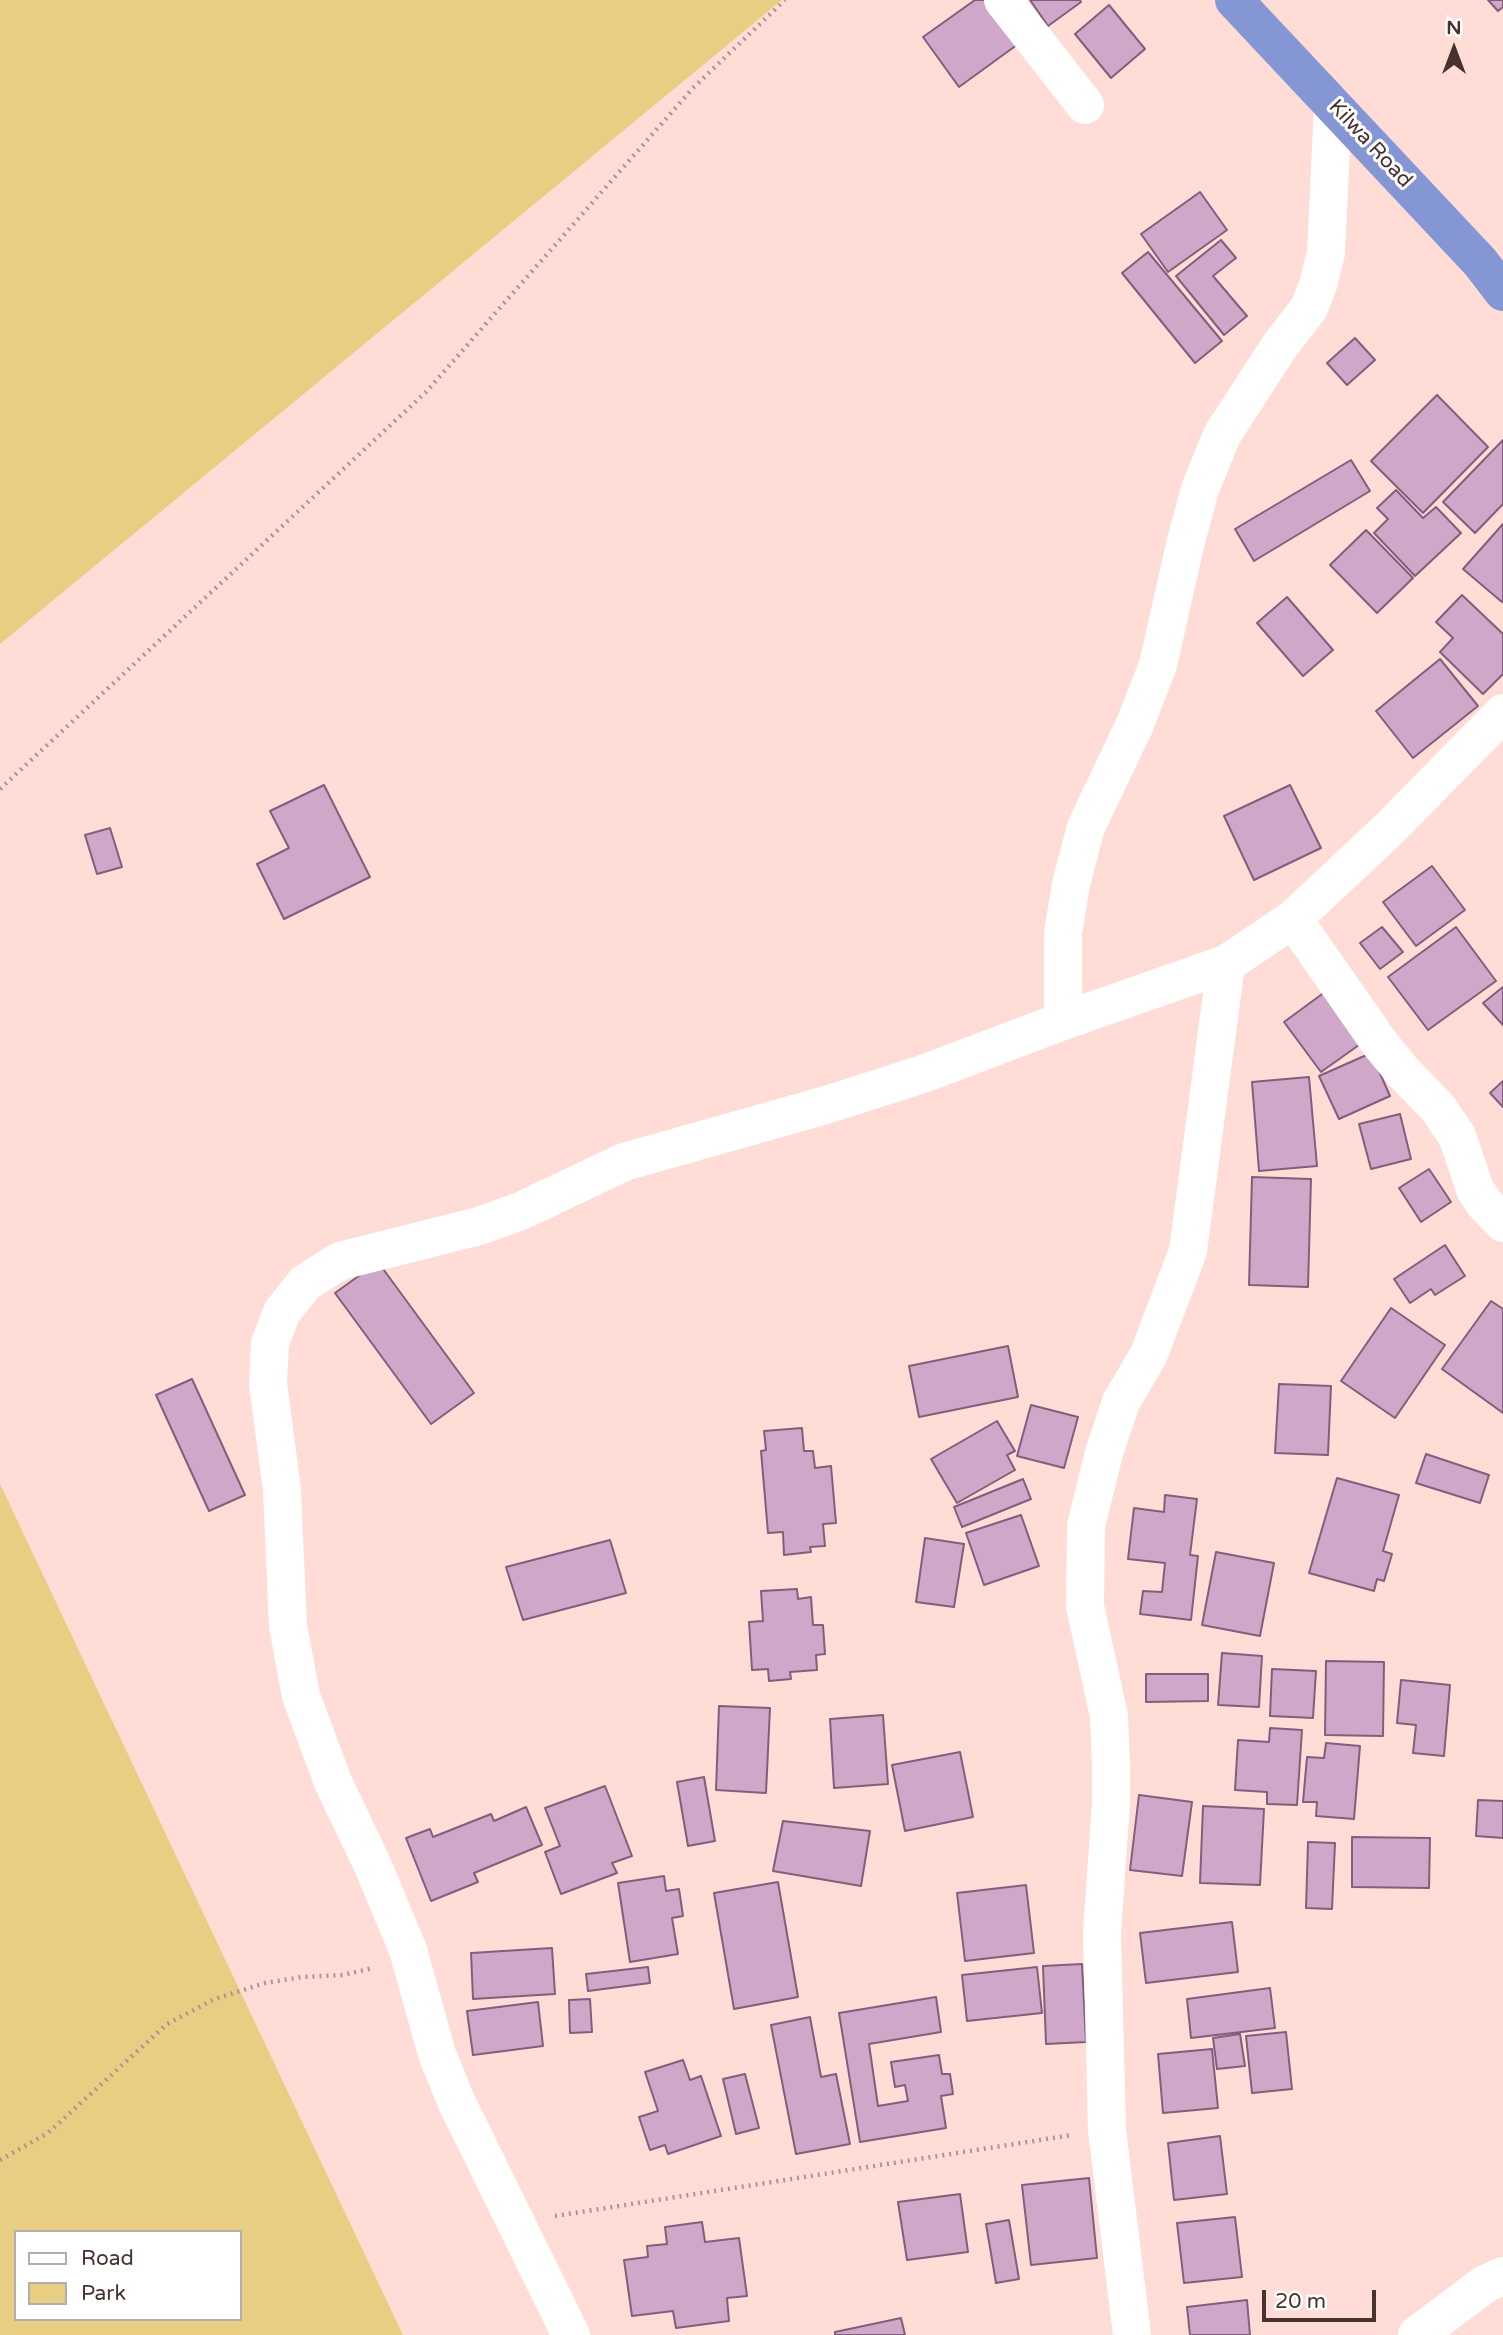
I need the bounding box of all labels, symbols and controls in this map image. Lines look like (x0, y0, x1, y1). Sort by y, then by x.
north arrow (1419, 14, 1489, 84)
text: N (1446, 17, 1462, 39)
street label: Kilwa Road (1323, 95, 1417, 193)
legend (14, 2230, 242, 2321)
text: Road (81, 2246, 134, 2271)
scale bar (1265, 2276, 1379, 2320)
text: Park (81, 2281, 126, 2306)
text: 20 m (1275, 2289, 1326, 2314)

